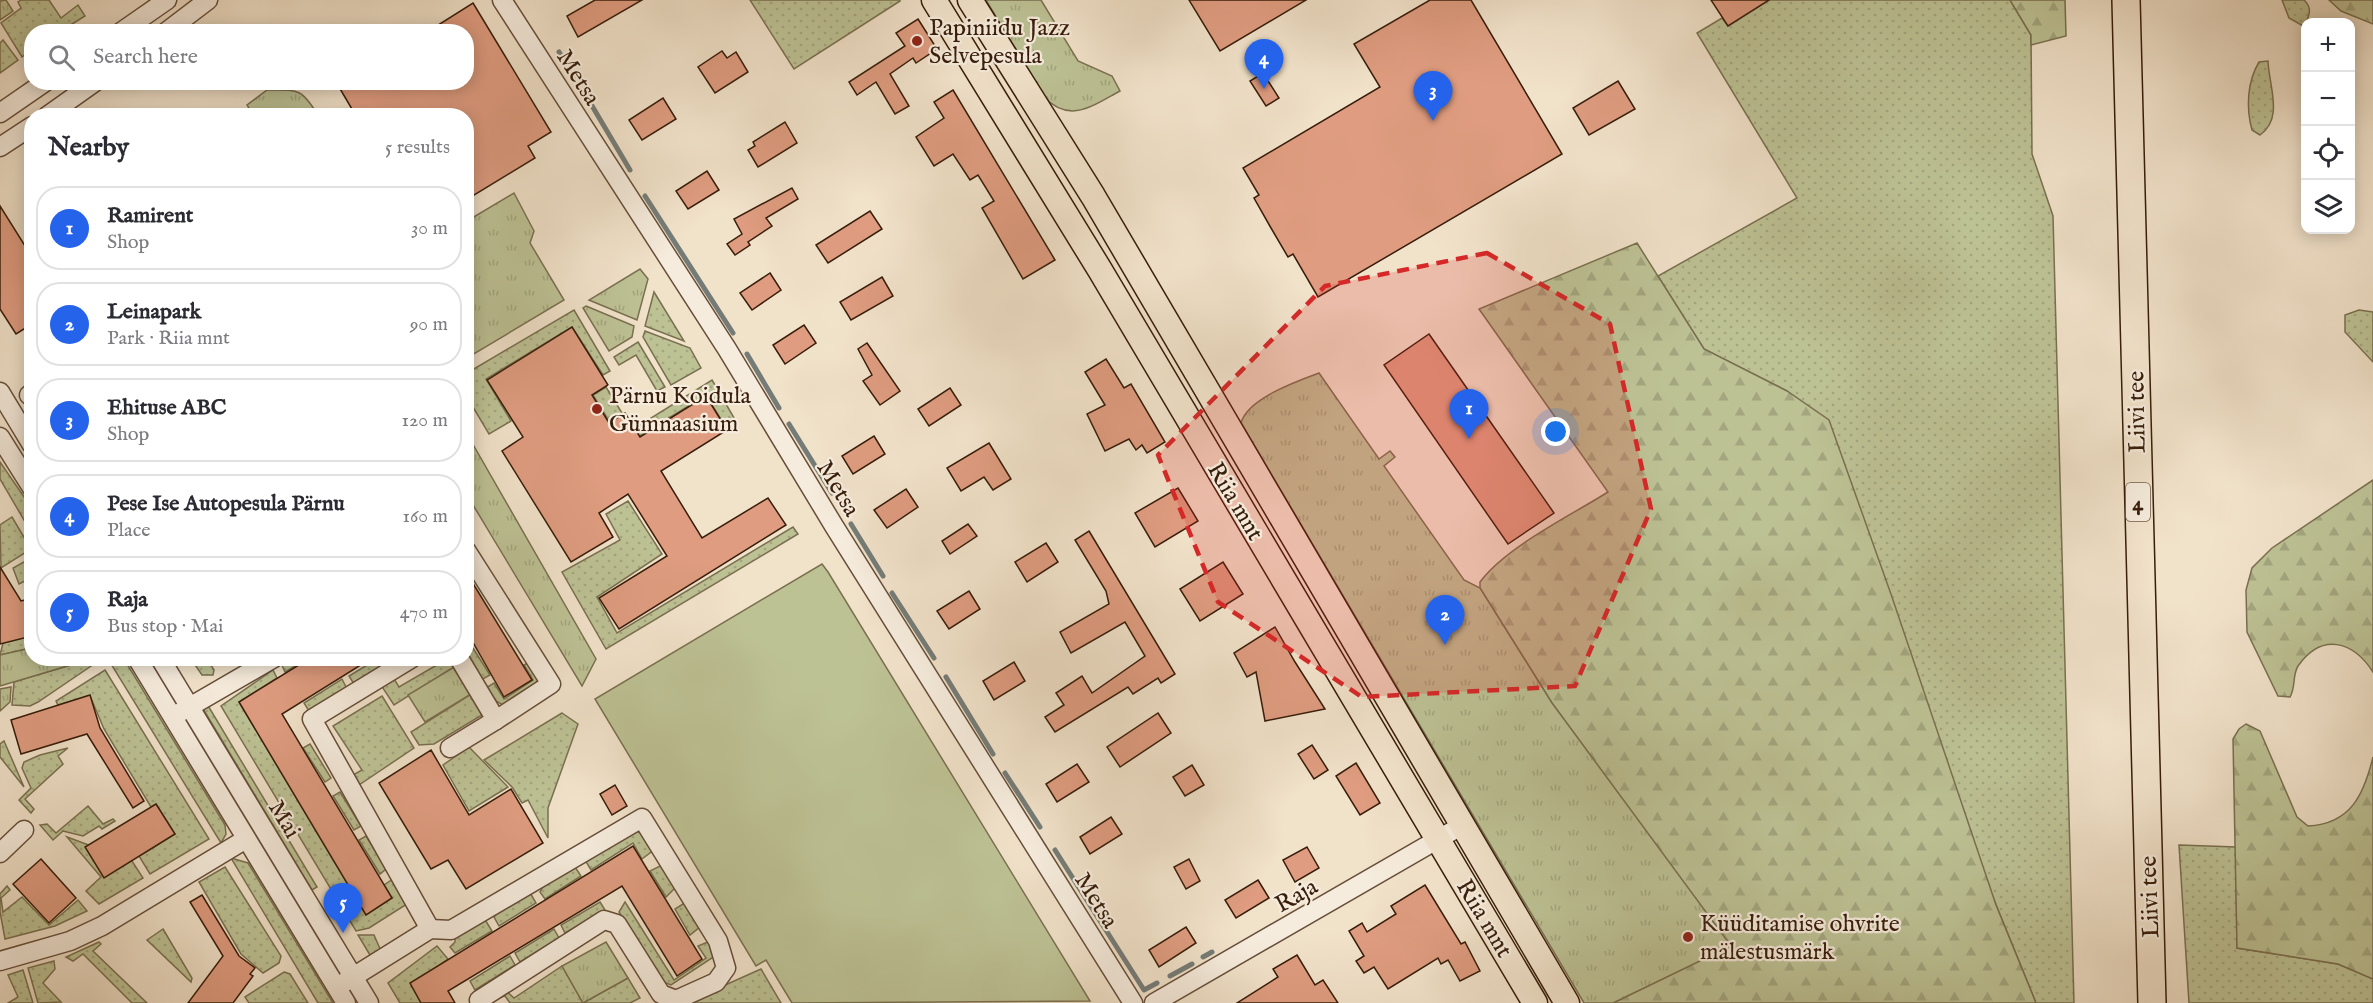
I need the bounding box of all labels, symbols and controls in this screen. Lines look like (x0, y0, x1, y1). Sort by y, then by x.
place label: Papiniidu Jazz Selvepesula (929, 13, 1070, 72)
map controls (2301, 18, 2355, 234)
button: + (2301, 18, 2355, 72)
search box (24, 24, 474, 90)
marker: Papiniidu Jazz Selvepesula (910, 34, 924, 48)
pin: 4 (1244, 40, 1284, 89)
icon: search (45, 41, 78, 74)
text: Search here (93, 43, 198, 71)
street label: Metsa (549, 44, 607, 112)
pin: 3 (1414, 72, 1452, 121)
button: − (2301, 72, 2355, 126)
button: locate (2301, 126, 2355, 180)
text: Nearby (48, 131, 129, 164)
text: 5 results (385, 135, 450, 160)
button: layers (2301, 180, 2355, 234)
text: Ramirent (107, 202, 193, 230)
text: 1 (66, 216, 73, 241)
text: 30 m (411, 216, 448, 241)
text: Shop (107, 230, 149, 255)
text: Leinapark (107, 298, 201, 326)
text: 2 (65, 312, 74, 337)
text: 90 m (410, 312, 448, 337)
text: Park · Riia mnt (107, 326, 230, 351)
street label: Liivi tee (2121, 371, 2154, 453)
place label: Pärnu Koidula Gümnaasium (609, 381, 752, 440)
pin: 1 (1450, 390, 1488, 439)
text: Ehituse ABC (107, 394, 227, 422)
marker: Pärnu Koidula Gümnaasium (590, 402, 604, 416)
text: 3 (66, 408, 73, 433)
text: 120 m (402, 408, 448, 433)
your location (1541, 417, 1570, 446)
text: Shop (107, 422, 149, 447)
street label: Metsa (809, 455, 867, 523)
street label: Riia mnt (1199, 457, 1270, 547)
road number: 4 (2126, 483, 2150, 521)
text: Pese Ise Autopesula Pärnu (107, 490, 345, 518)
text: 4 (65, 504, 74, 529)
text: 160 m (402, 504, 448, 529)
text: Place (107, 518, 150, 543)
text: Raja (107, 586, 148, 614)
pin: 2 (1426, 596, 1464, 645)
text: 5 (66, 600, 73, 625)
text: 470 m (400, 600, 448, 625)
text: Bus stop · Mai (107, 614, 223, 639)
street label: Mai (260, 795, 307, 845)
street label: Liivi tee (2134, 855, 2167, 939)
street label: Metsa (1067, 867, 1125, 935)
street label: Raja (1270, 871, 1324, 921)
street label: Riia mnt (1448, 874, 1519, 964)
pin: 5 (324, 884, 362, 933)
place label: Küüditamise ohvrite mälestusmärk (1700, 909, 1900, 968)
marker: Küüditamise ohvrite mälestusmärk (1681, 930, 1695, 944)

